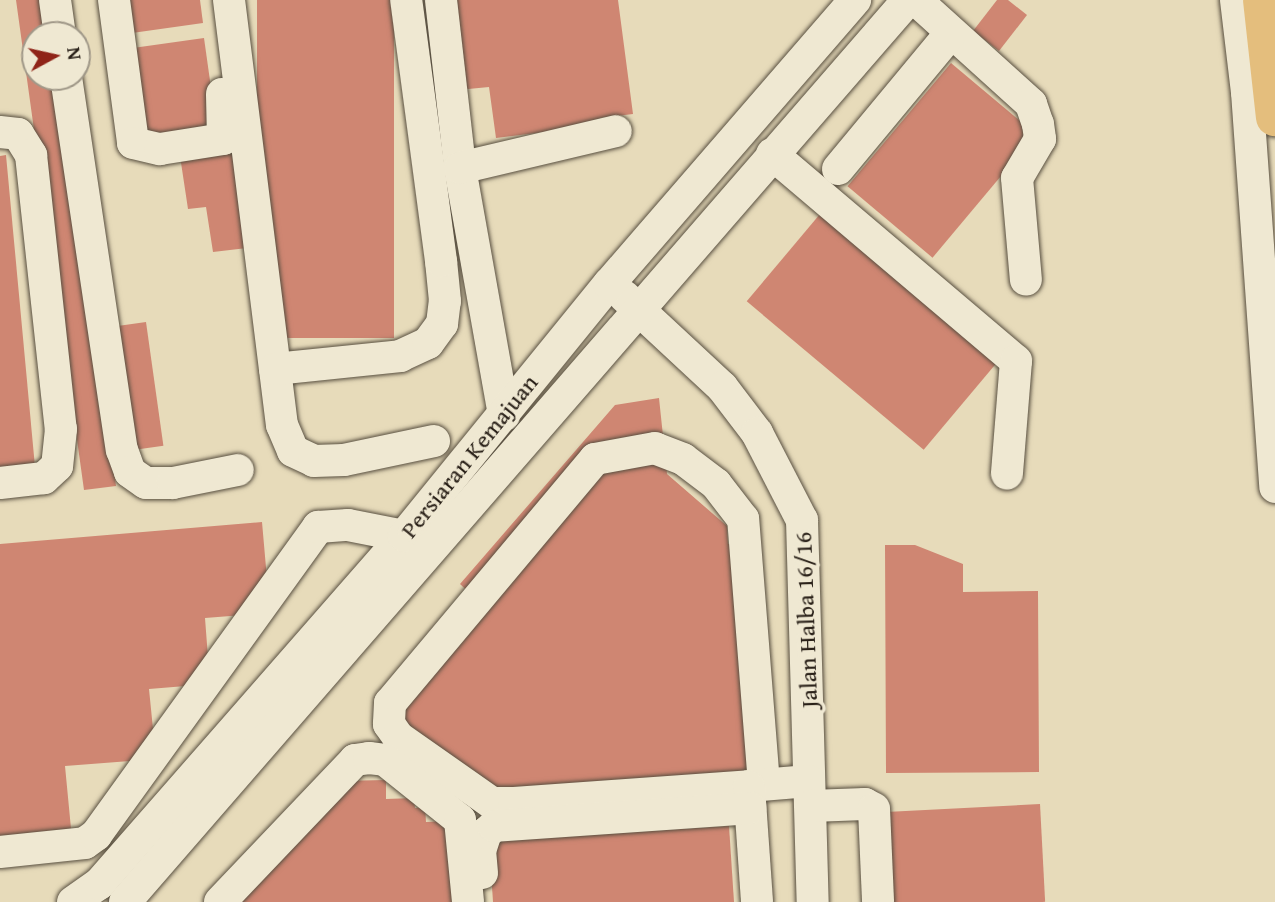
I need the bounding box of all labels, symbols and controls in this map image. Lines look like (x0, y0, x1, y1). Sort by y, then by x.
north arrow (21, 21, 91, 91)
text: N (60, 45, 90, 62)
street label: Persiaran Kemajuan (394, 368, 544, 544)
street label: Jalan Halba 16/16 (789, 531, 823, 709)

